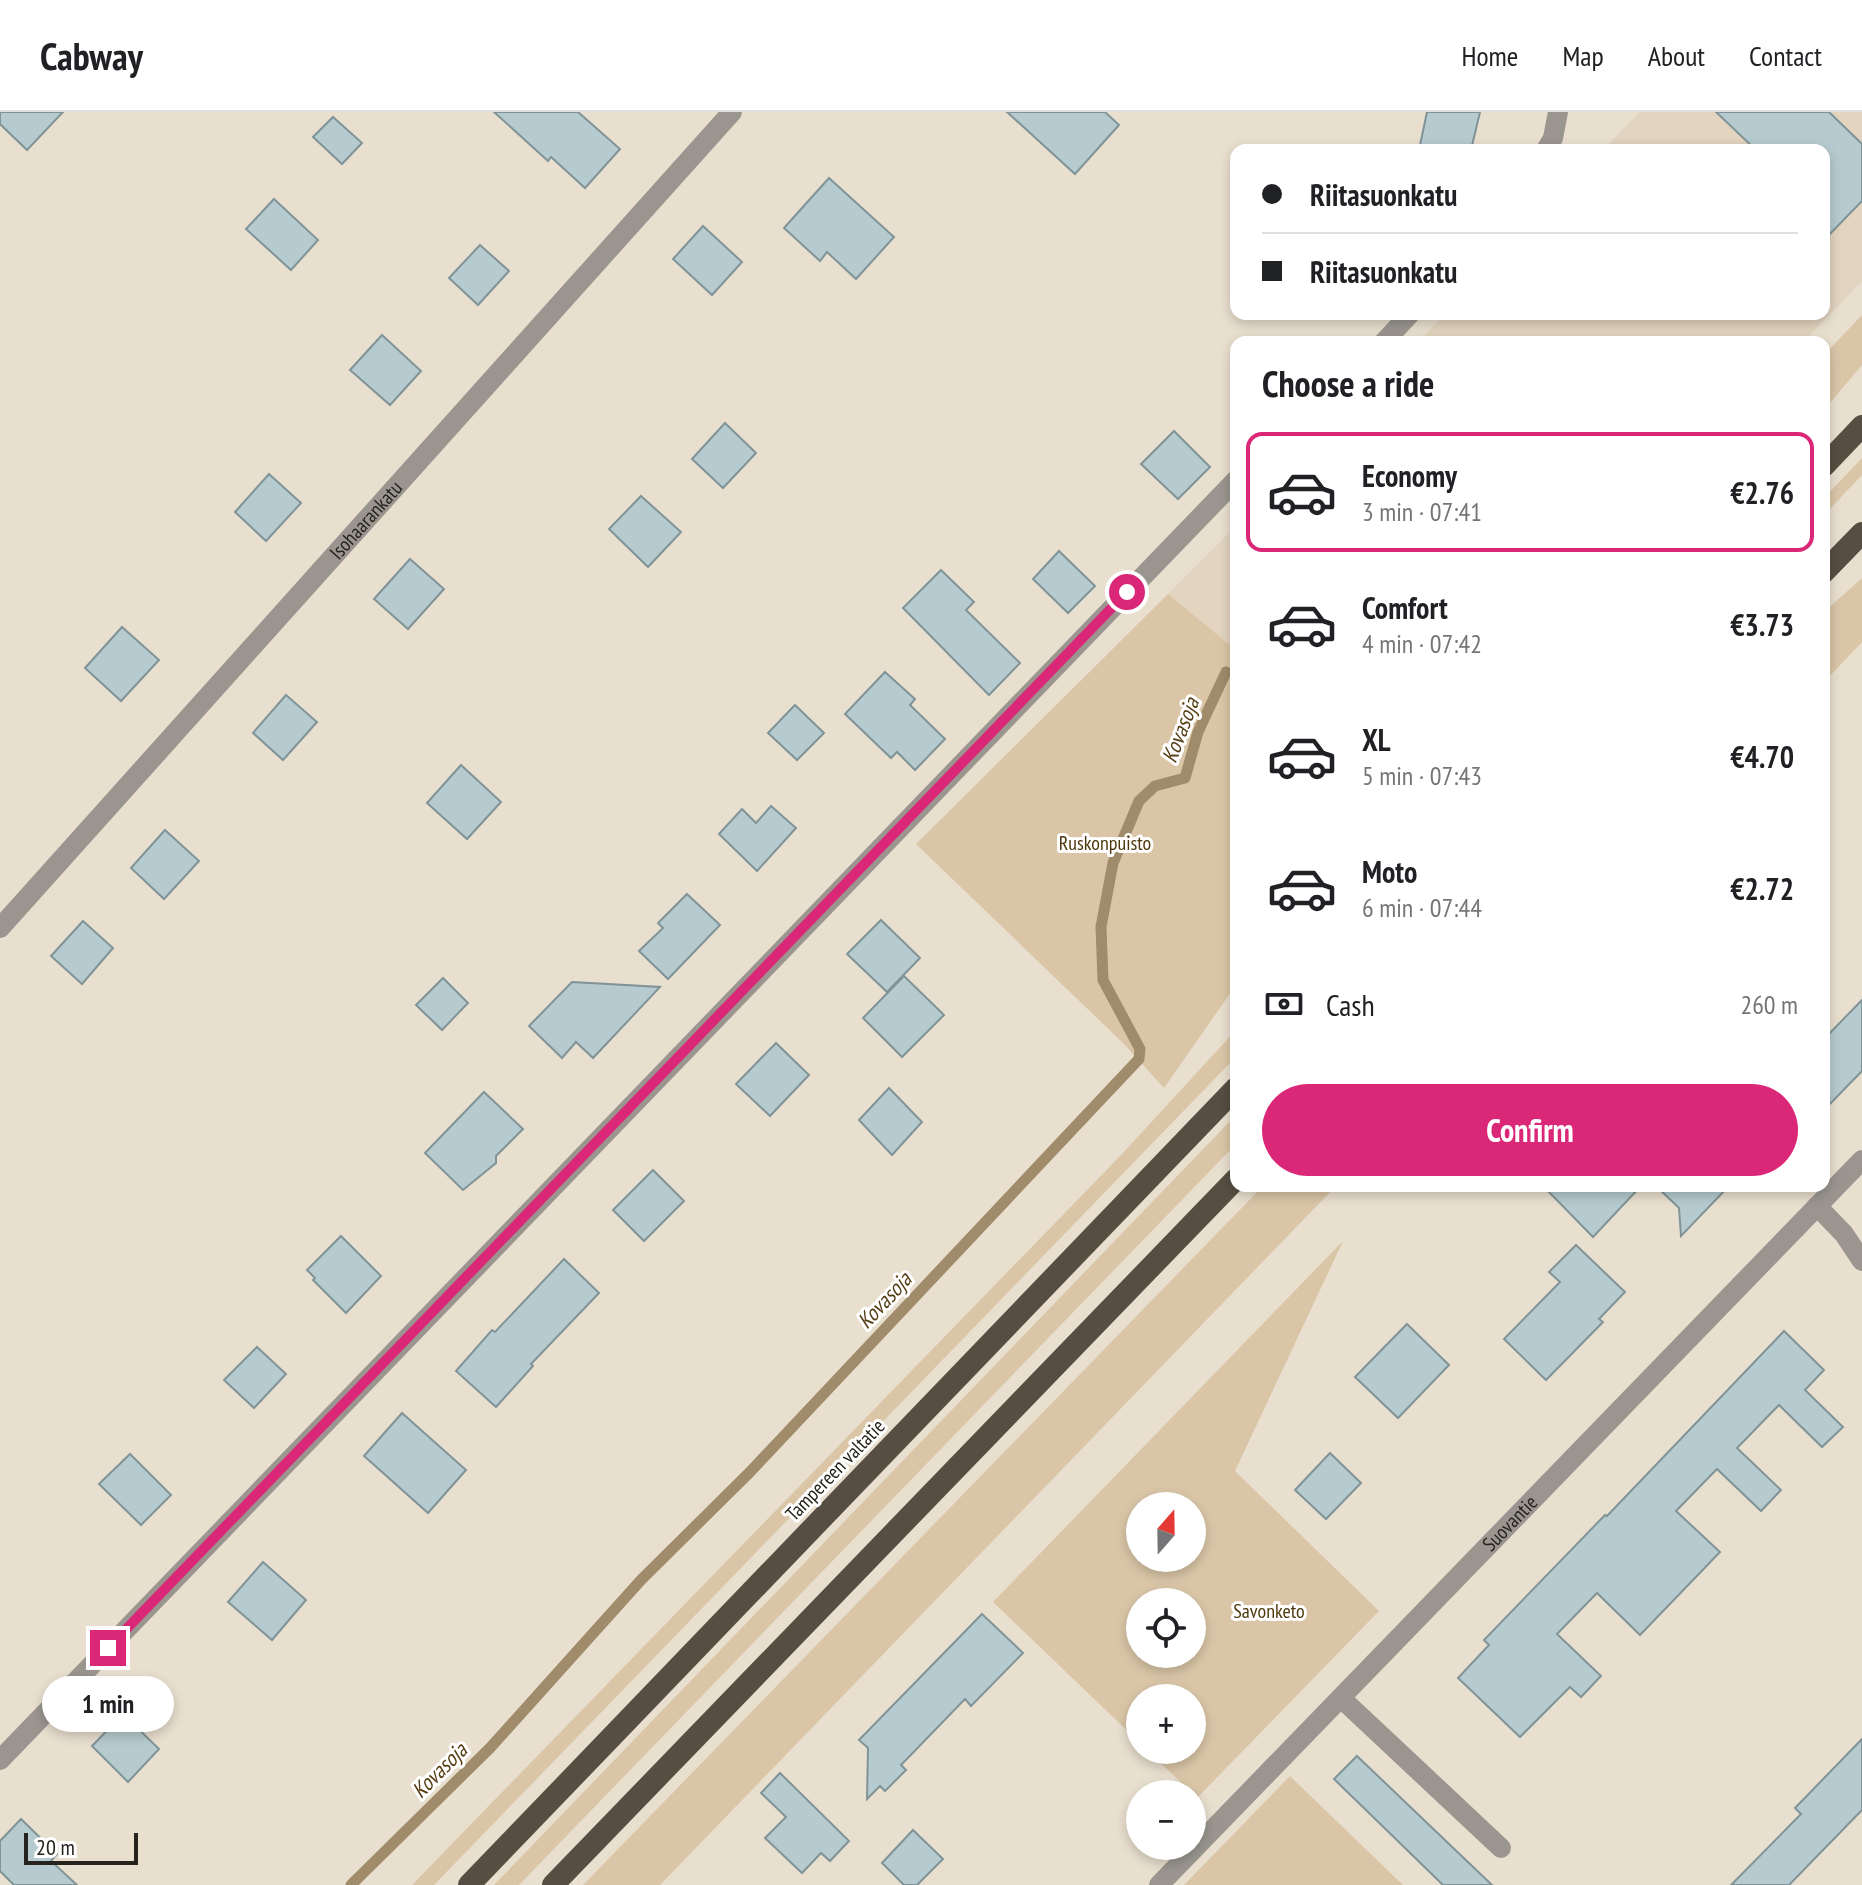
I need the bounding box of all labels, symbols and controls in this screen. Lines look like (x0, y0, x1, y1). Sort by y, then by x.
text: Cabway (40, 31, 143, 80)
text: Home (1462, 37, 1518, 74)
text: Map (1562, 37, 1604, 74)
text: About (1648, 37, 1705, 74)
text: Contact (1749, 37, 1822, 74)
text: Riitasuonkatu (1310, 175, 1457, 214)
text: Riitasuonkatu (1310, 252, 1457, 291)
text: Choose a ride (1262, 360, 1434, 407)
icon: car (1266, 456, 1338, 528)
text: Economy (1362, 456, 1457, 495)
text: €2.76 (1730, 473, 1794, 512)
street label: Isohaarankatu (324, 475, 408, 565)
text: 3 min · 07:41 (1362, 495, 1482, 528)
route start (1109, 574, 1145, 610)
icon: car (1266, 588, 1338, 660)
text: Comfort (1362, 588, 1448, 627)
text: €3.73 (1730, 605, 1794, 644)
text: 4 min · 07:42 (1362, 627, 1482, 660)
water label: Kovasoja (1155, 693, 1206, 766)
icon: car (1266, 720, 1338, 792)
text: XL (1362, 720, 1391, 759)
text: €4.70 (1730, 737, 1794, 776)
text: 5 min · 07:43 (1362, 759, 1482, 792)
park label: Ruskonpuisto (1059, 830, 1151, 856)
icon: car (1266, 852, 1338, 924)
text: Moto (1362, 852, 1417, 891)
text: €2.72 (1730, 869, 1794, 908)
text: 6 min · 07:44 (1362, 891, 1482, 924)
icon: cash (1262, 982, 1306, 1026)
text: Cash (1326, 985, 1375, 1024)
text: 260 m (1740, 988, 1798, 1021)
button: Confirm (1262, 1084, 1798, 1176)
water label: Kovasoja (851, 1265, 918, 1334)
street label: Tampereen valtatie (780, 1413, 890, 1527)
street label: Suovantie (1477, 1490, 1543, 1557)
north arrow (1126, 1492, 1206, 1572)
map controls (1126, 1492, 1206, 1860)
button: locate (1126, 1588, 1206, 1668)
park label: Savonketo (1233, 1598, 1305, 1624)
route end (90, 1630, 126, 1666)
callout: 1 min (42, 1676, 174, 1732)
button: + (1126, 1684, 1206, 1764)
text: 1 min (82, 1687, 134, 1720)
water label: Kovasoja (405, 1736, 473, 1804)
button: − (1126, 1780, 1206, 1860)
scale bar (24, 1829, 138, 1865)
text: 20 m (36, 1833, 75, 1861)

